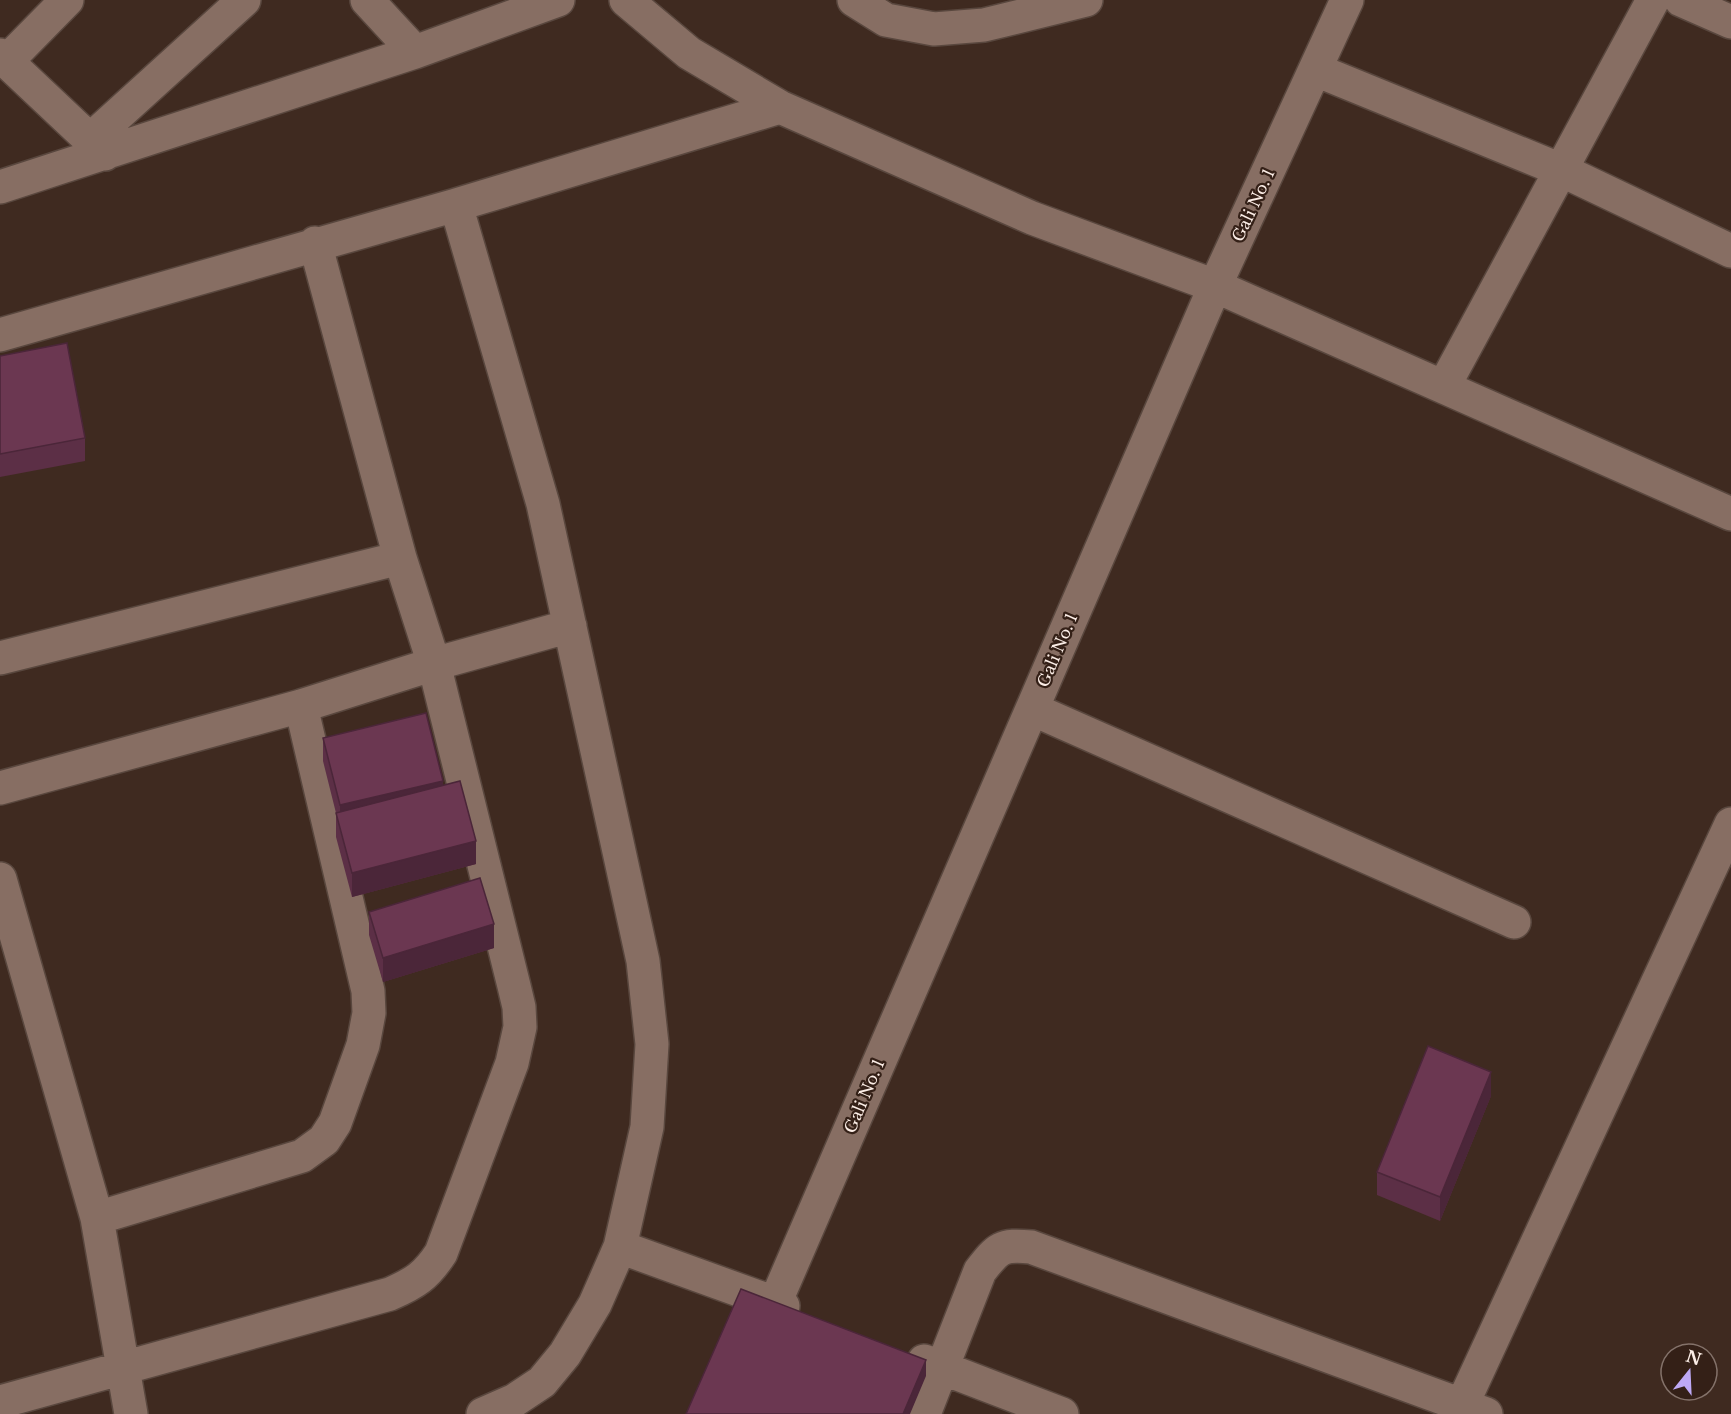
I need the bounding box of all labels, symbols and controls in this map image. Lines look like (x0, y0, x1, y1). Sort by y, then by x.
street label: Gali No. 1 (1227, 165, 1279, 245)
street label: Gali No. 1 (1032, 610, 1082, 690)
street label: Gali No. 1 (839, 1056, 889, 1136)
north arrow (1659, 1342, 1719, 1402)
text: N (1683, 1346, 1704, 1370)

